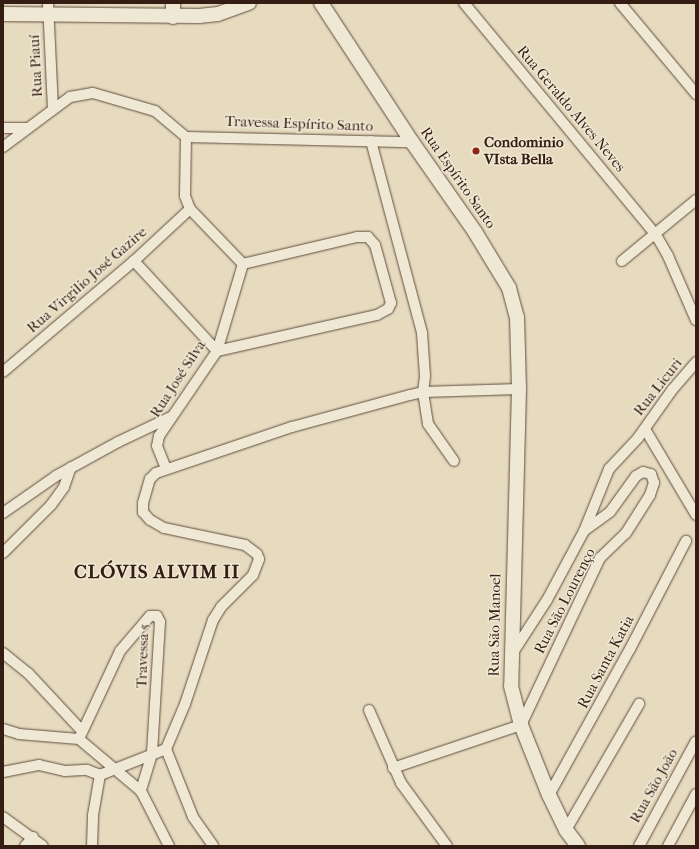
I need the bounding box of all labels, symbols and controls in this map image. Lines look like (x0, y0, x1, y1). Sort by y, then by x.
street label: Rua Piauí (25, 34, 47, 98)
street label: Rua Geraldo Alves Neves (513, 42, 629, 176)
street label: Travessa Espírito Santo (225, 112, 373, 136)
street label: Rua Espírito Santo (416, 124, 500, 232)
place label: Condominio VIsta Bella (484, 133, 563, 168)
marker: Condominio VIsta Bella (471, 146, 481, 156)
street label: Rua Virgilio José Gazire (23, 223, 151, 337)
street label: Rua José Silva (146, 337, 210, 421)
street label: Rua Licuri (630, 354, 686, 420)
street label: Rua São Lourenço (531, 545, 599, 657)
district label: CLÓVIS ALVIM II (74, 562, 240, 584)
street label: Rua São Manoel (485, 573, 505, 677)
street label: Rua Santa Katia (574, 612, 638, 712)
street label: Travessa 5 (133, 623, 153, 689)
street label: Rua São João (626, 746, 682, 826)

